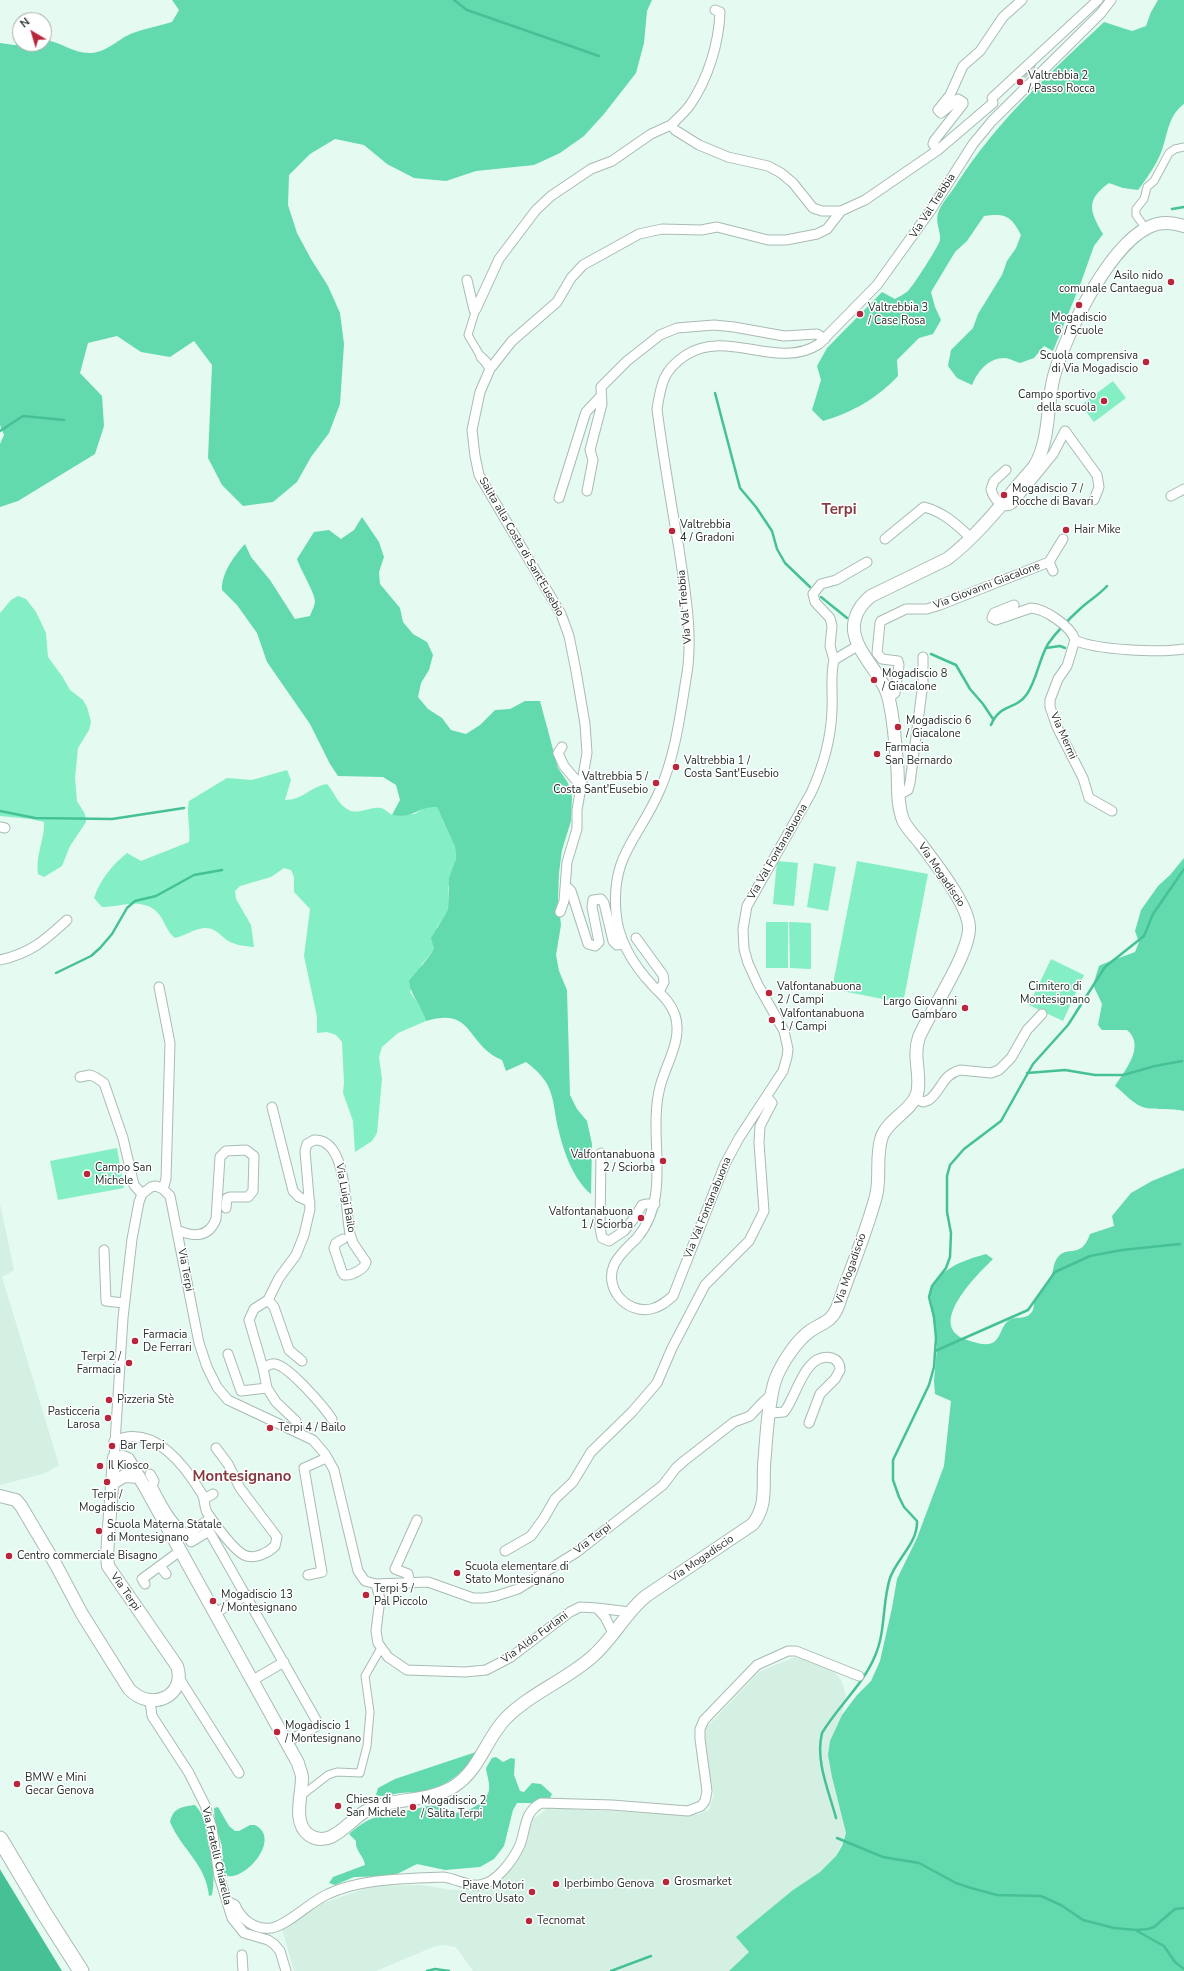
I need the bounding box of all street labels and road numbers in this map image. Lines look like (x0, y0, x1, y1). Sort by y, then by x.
street label: Via Val Trebbia (907, 171, 959, 241)
street label: Salita alla Costa di Sant'Eusebio (476, 475, 566, 619)
street label: Via Giovanni Giacalone (932, 560, 1042, 612)
street label: Via Val Trebbia (675, 569, 695, 645)
street label: Via Mermi (1047, 710, 1079, 762)
street label: Via Val Fontanabuona (745, 802, 811, 902)
street label: Via Mogadiscio (915, 840, 967, 910)
street label: Via Val Fontanabuona (682, 1155, 734, 1261)
street label: Via Luigi Bailo (332, 1162, 358, 1234)
street label: Via Mogadiscio (833, 1232, 869, 1306)
street label: Via Terpi (174, 1247, 196, 1293)
street label: Via Terpi (572, 1521, 614, 1557)
street label: Via Mogadiscio (667, 1533, 737, 1585)
street label: Via Terpi (107, 1570, 143, 1614)
street label: Via Aldo Furlani (499, 1609, 571, 1667)
street label: Via Fratelli Chiarella (198, 1806, 234, 1906)

